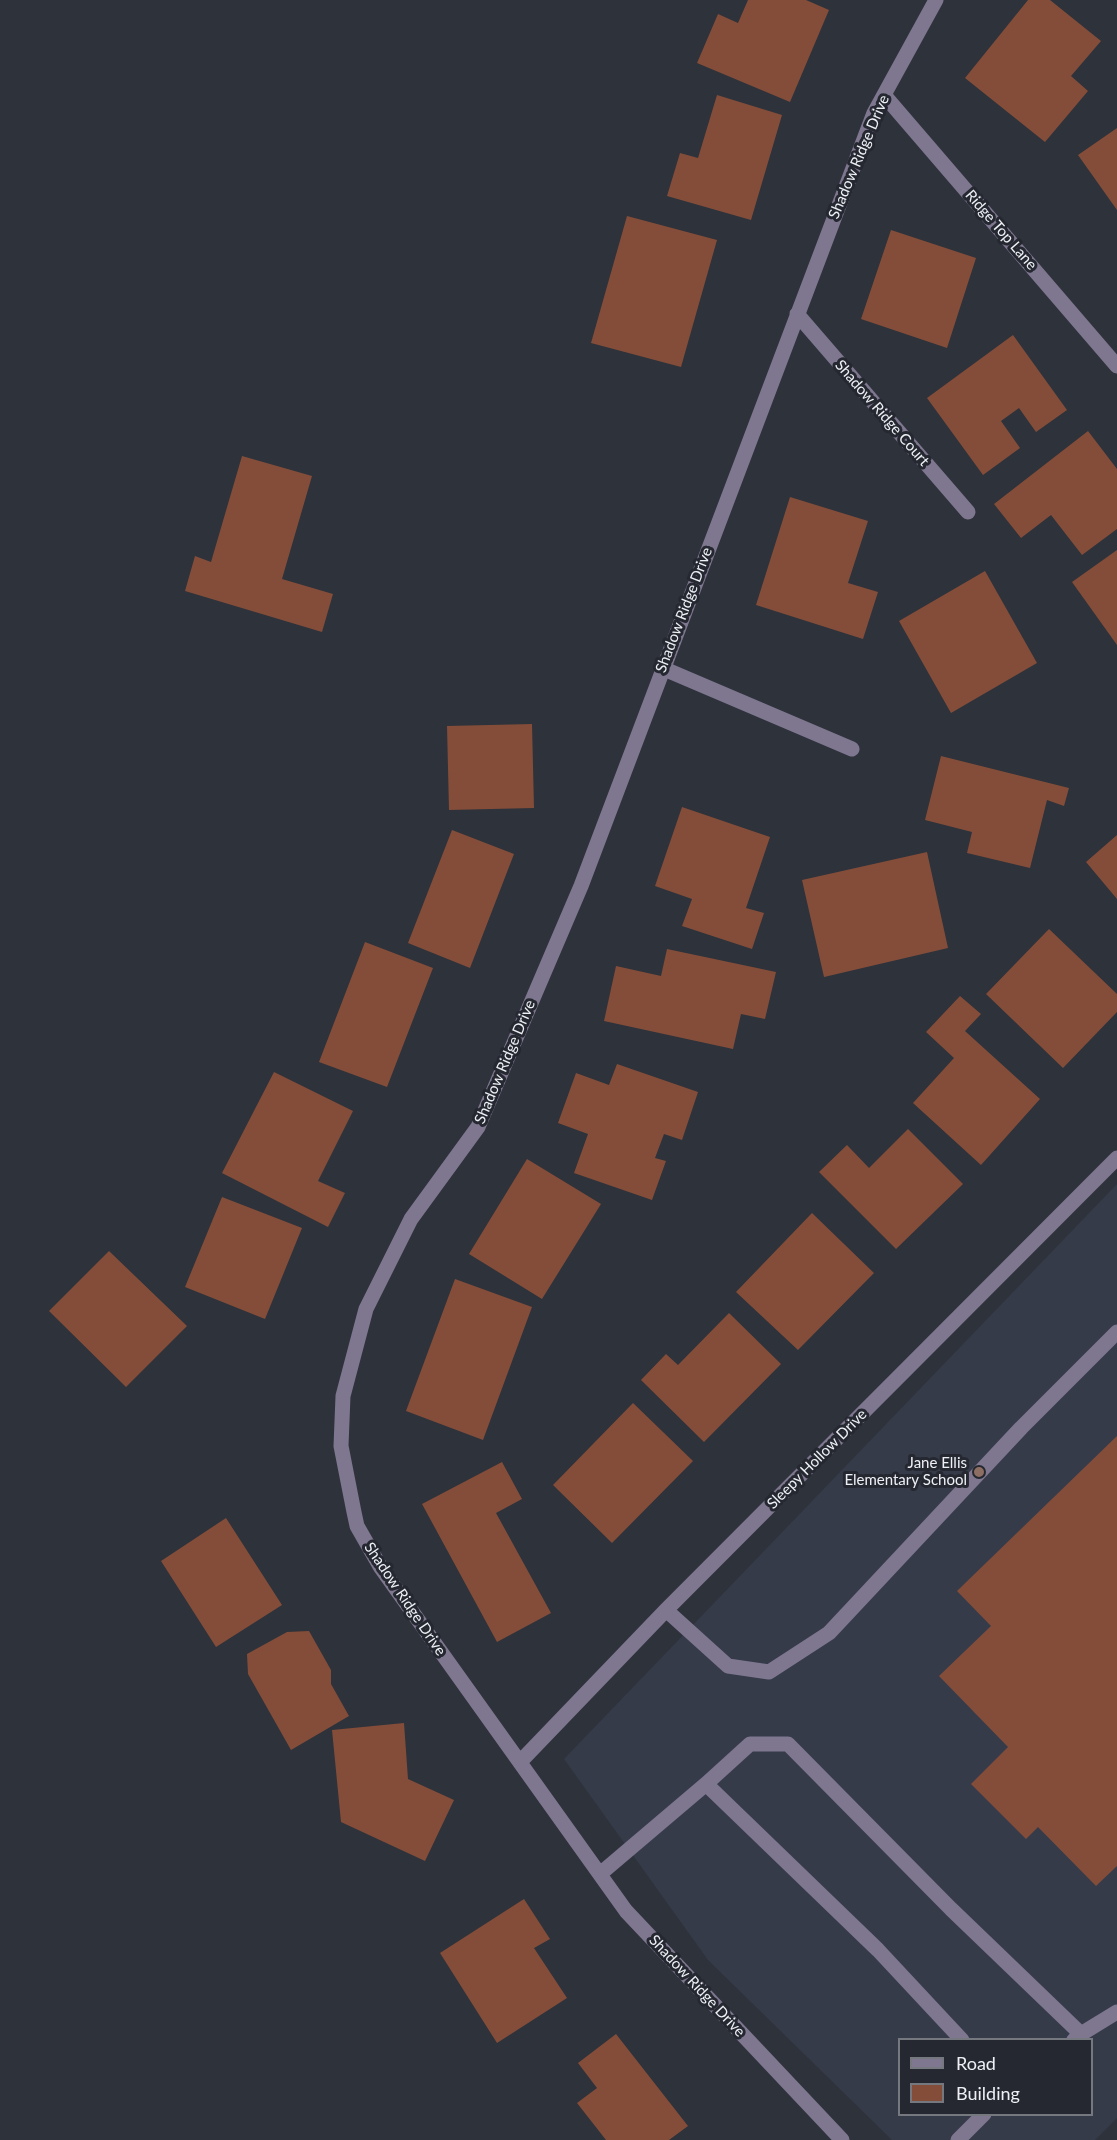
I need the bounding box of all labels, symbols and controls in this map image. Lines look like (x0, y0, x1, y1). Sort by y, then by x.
street label: Shadow Ridge Drive (825, 92, 893, 222)
street label: Ridge Top Lane (961, 186, 1041, 274)
street label: Shadow Ridge Court (831, 356, 933, 470)
street label: Shadow Ridge Drive (652, 545, 716, 675)
street label: Shadow Ridge Drive (471, 997, 539, 1127)
street label: Sleepy Hollow Drive (763, 1405, 871, 1513)
place label: Jane Ellis Elementary School (844, 1454, 967, 1489)
marker: Jane Ellis Elementary School (972, 1465, 986, 1479)
street label: Shadow Ridge Drive (360, 1539, 450, 1659)
street label: Shadow Ridge Drive (645, 1931, 749, 2041)
legend (898, 2038, 1093, 2116)
text: Road (956, 2052, 996, 2074)
text: Building (956, 2082, 1020, 2104)

